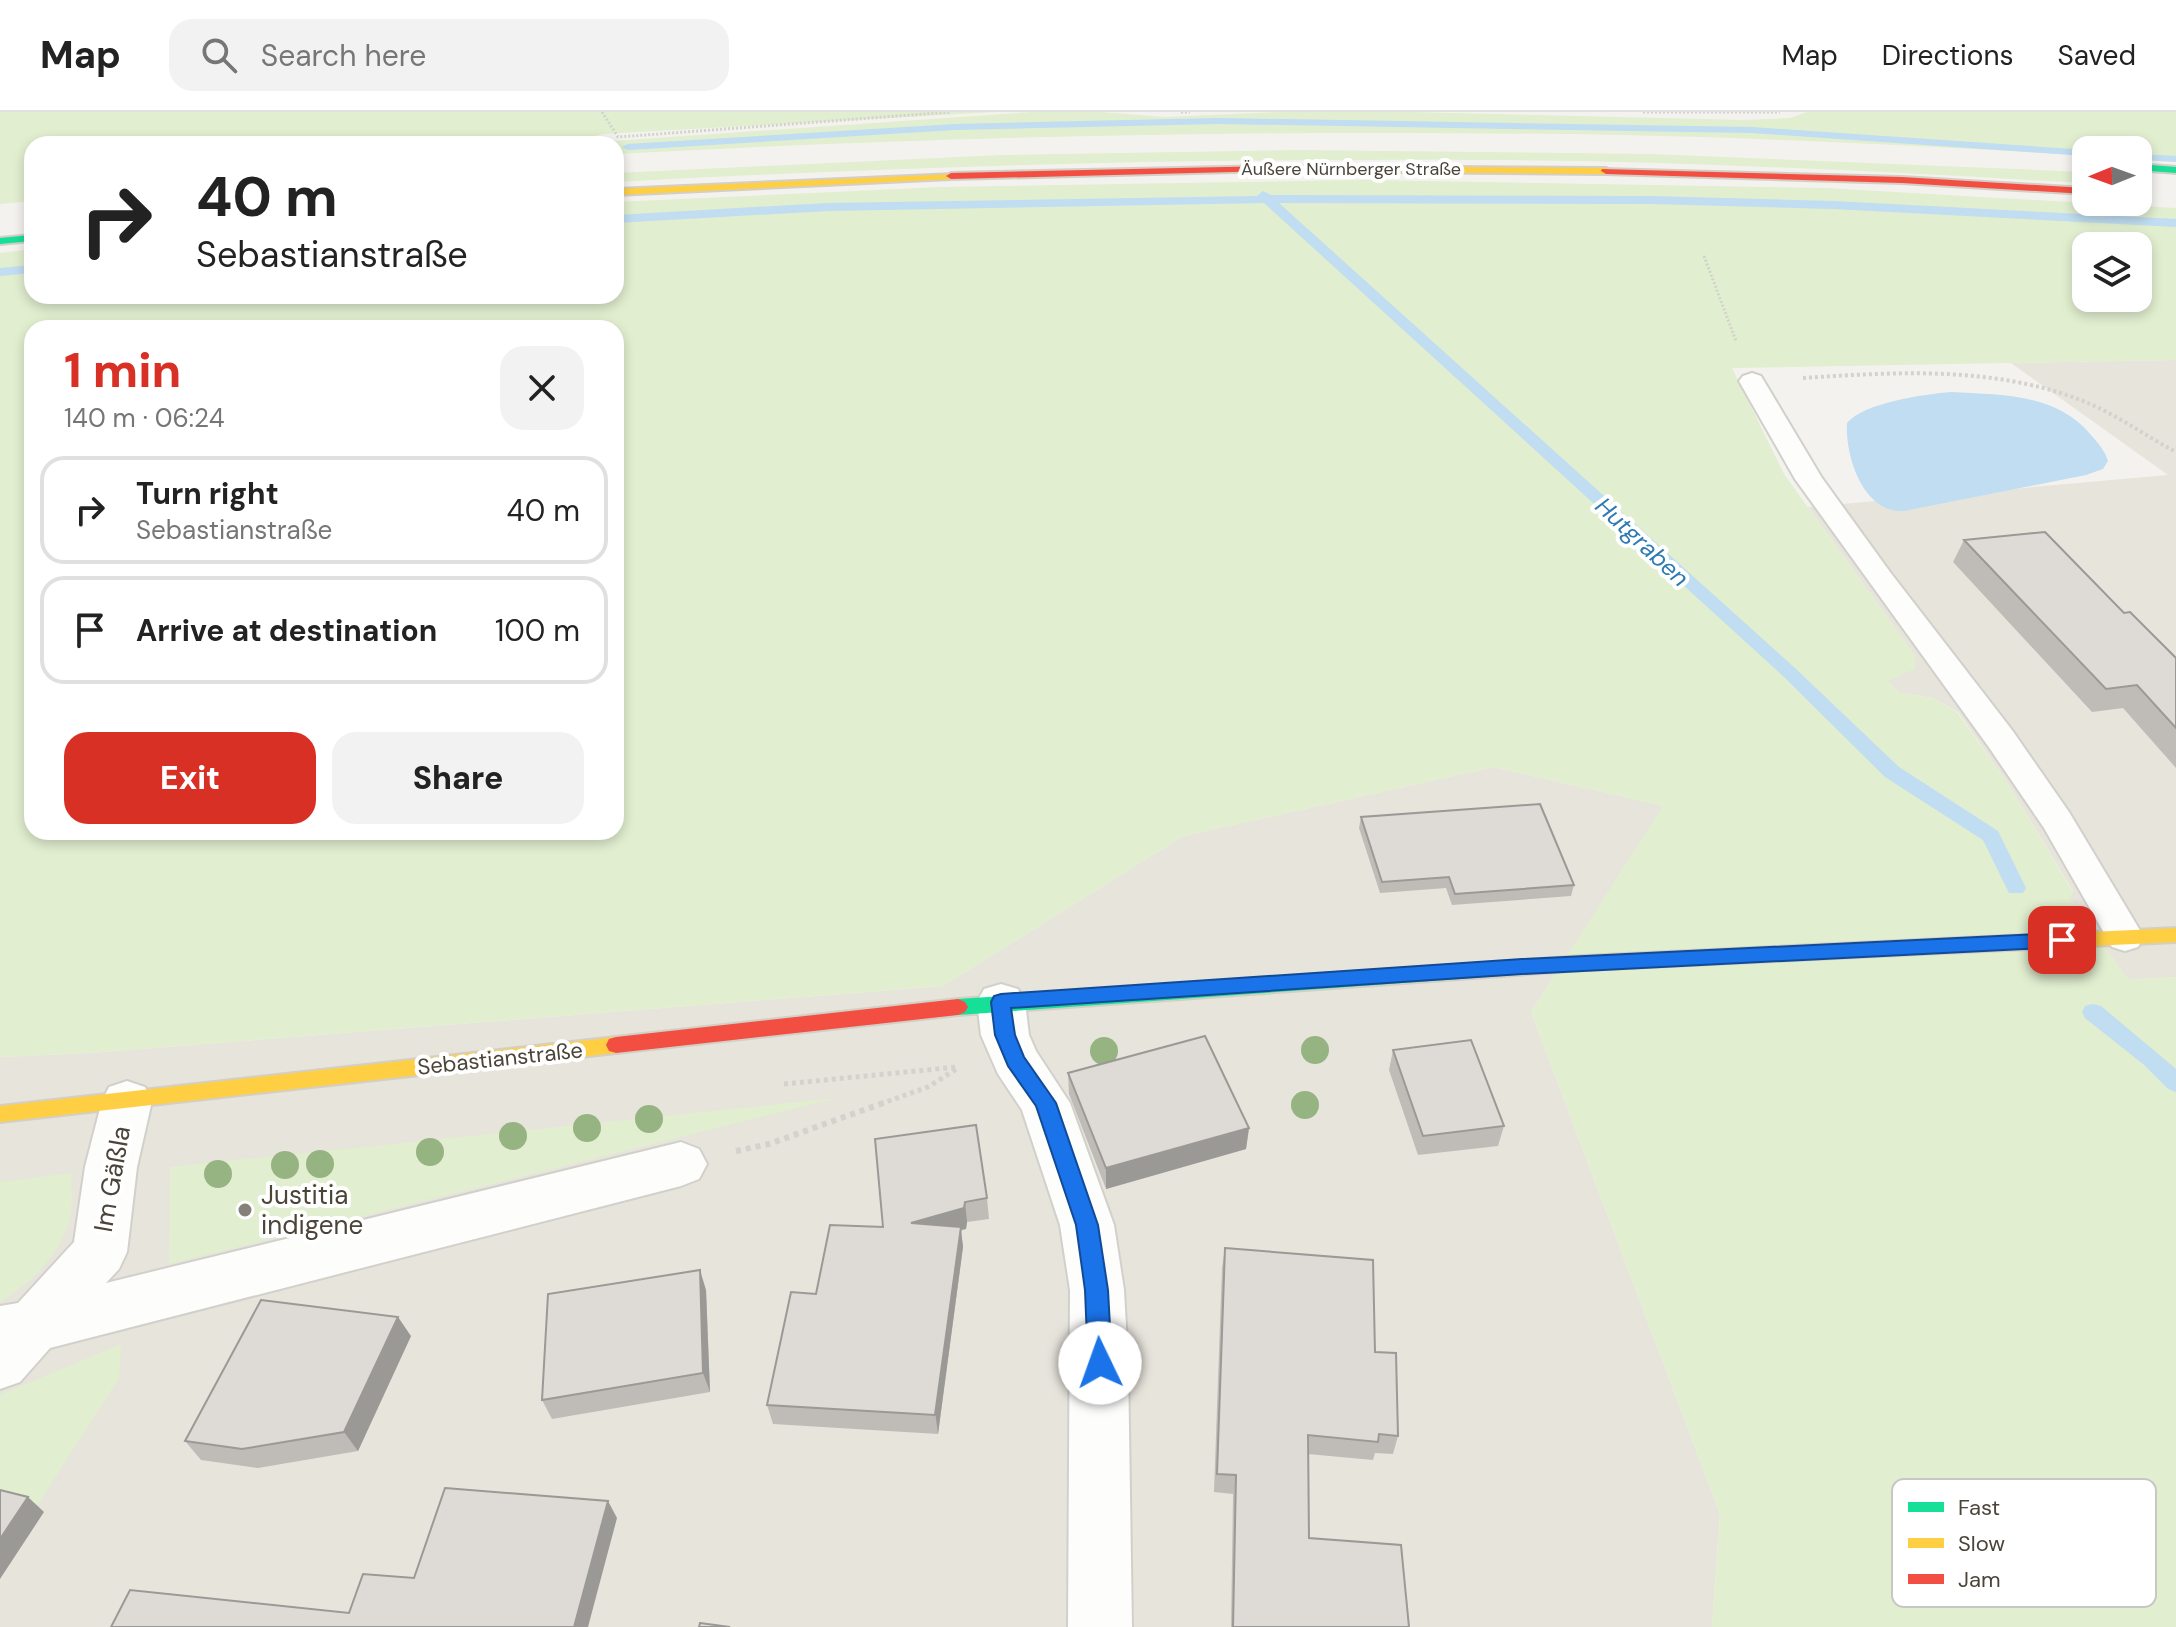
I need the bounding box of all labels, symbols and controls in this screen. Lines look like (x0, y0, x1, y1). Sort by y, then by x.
search box (169, 19, 729, 91)
text: Map (40, 30, 121, 80)
icon: search (197, 33, 241, 77)
text: Search here (261, 36, 426, 75)
text: Map (1781, 37, 1838, 74)
text: Directions (1882, 37, 2014, 74)
text: Saved (2058, 37, 2136, 74)
north arrow (2072, 136, 2152, 216)
map controls (2072, 136, 2152, 312)
street label: Äußere Nürnberger Straße (1241, 157, 1461, 181)
text: 40 m (196, 160, 338, 233)
icon: right (64, 168, 168, 272)
text: Sebastianstraße (196, 231, 468, 278)
button: layers (2072, 232, 2152, 312)
text: 1 min (64, 339, 181, 402)
button: close (500, 346, 584, 430)
text: 140 m · 06:24 (64, 401, 224, 435)
text: Turn right (136, 474, 279, 513)
icon: right (68, 488, 112, 532)
water label: Hutgraben (1589, 490, 1696, 593)
text: 40 m (507, 491, 580, 530)
text: Sebastianstraße (136, 513, 332, 547)
icon: arrive (68, 608, 112, 652)
text: Arrive at destination (136, 611, 437, 650)
text: 100 m (495, 611, 580, 650)
button: Exit (64, 732, 316, 824)
button: Share (332, 732, 584, 824)
pin (2028, 906, 2096, 974)
icon: arrive (2040, 918, 2084, 962)
street label: Sebastianstraße (416, 1035, 584, 1082)
street label: Im Gäßla (86, 1123, 138, 1235)
place label: Justitia indigene (261, 1178, 363, 1242)
marker: Justitia indigene (236, 1201, 254, 1219)
position arrow (1058, 1321, 1142, 1405)
legend (1892, 1479, 2156, 1607)
text: Fast (1958, 1493, 2000, 1522)
text: Slow (1958, 1529, 2005, 1558)
text: Jam (1958, 1565, 2001, 1594)

